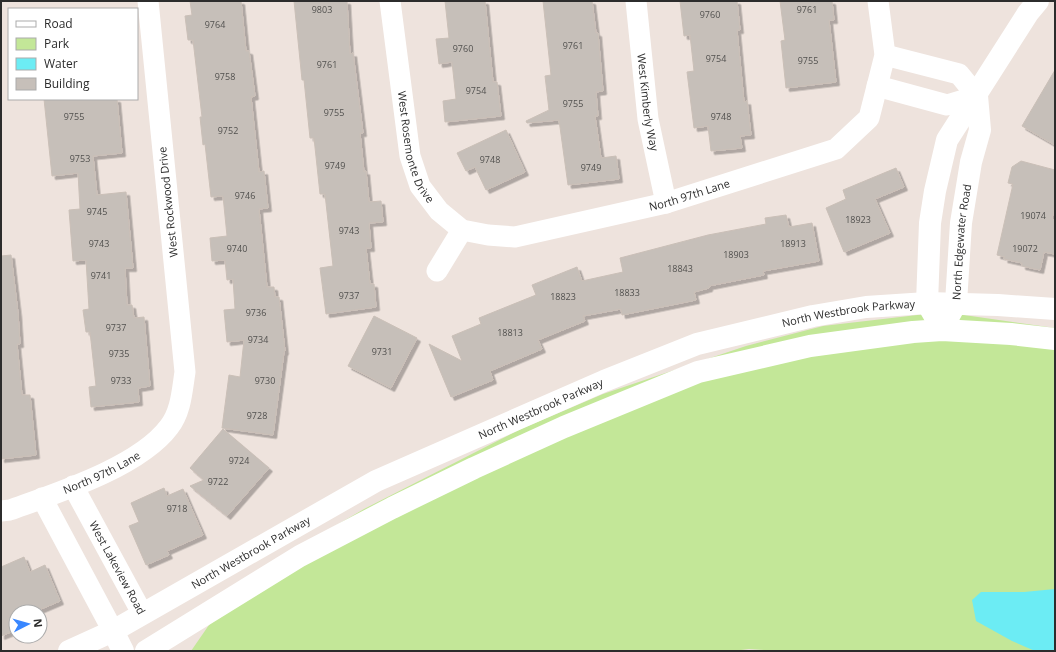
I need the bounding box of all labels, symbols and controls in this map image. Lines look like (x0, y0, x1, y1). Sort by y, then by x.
house number: 9803 (312, 3, 332, 16)
house number: 9761 (797, 3, 817, 16)
legend (8, 8, 138, 100)
house number: 9760 (700, 8, 720, 21)
text: Road (44, 15, 73, 32)
house number: 9764 (205, 18, 225, 31)
text: Park (44, 35, 70, 52)
house number: 9761 (563, 39, 583, 52)
house number: 9760 (453, 42, 473, 55)
house number: 9754 (706, 52, 726, 65)
street label: West Kimberly Way (634, 53, 663, 153)
house number: 9755 (798, 54, 818, 67)
text: Water (44, 55, 78, 72)
house number: 9761 (317, 58, 337, 71)
house number: 9758 (215, 70, 235, 83)
text: Building (44, 75, 90, 92)
house number: 9754 (466, 84, 486, 97)
street label: West Rosemonte Drive (395, 90, 438, 206)
house number: 9755 (563, 97, 583, 110)
house number: 9755 (324, 106, 344, 119)
house number: 9755 (64, 110, 84, 123)
house number: 9748 (711, 110, 731, 123)
house number: 9752 (218, 124, 238, 137)
street label: West Rockwood Drive (154, 146, 181, 258)
house number: 9753 (70, 152, 90, 165)
house number: 9748 (480, 153, 500, 166)
house number: 9749 (325, 159, 345, 172)
house number: 9749 (581, 161, 601, 174)
street label: North 97th Lane (647, 175, 731, 214)
street label: North Edgewater Road (948, 183, 974, 300)
house number: 9746 (235, 189, 255, 202)
house number: 9745 (87, 205, 107, 218)
house number: 19074 (1020, 209, 1046, 222)
house number: 18923 (845, 213, 871, 226)
house number: 9743 (339, 224, 359, 237)
house number: 9743 (89, 237, 109, 250)
house number: 18913 (780, 237, 806, 250)
house number: 9740 (227, 242, 247, 255)
house number: 19072 (1012, 242, 1038, 255)
house number: 18903 (723, 248, 749, 261)
house number: 18843 (667, 262, 693, 275)
house number: 9741 (91, 269, 111, 282)
house number: 18833 (614, 286, 640, 299)
house number: 9737 (339, 289, 359, 302)
house number: 18823 (550, 290, 576, 303)
street label: North Westbrook Parkway (780, 296, 916, 330)
house number: 9736 (246, 306, 266, 319)
house number: 9737 (106, 321, 126, 334)
house number: 18813 (497, 326, 523, 339)
house number: 9734 (248, 333, 268, 346)
house number: 9731 (372, 345, 392, 358)
house number: 9735 (109, 347, 129, 360)
house number: 9733 (111, 374, 131, 387)
house number: 9730 (255, 374, 275, 387)
street label: North Westbrook Parkway (476, 374, 606, 442)
house number: 9728 (247, 409, 267, 422)
street label: North 97th Lane (61, 447, 143, 497)
house number: 9724 (229, 454, 249, 467)
house number: 9722 (208, 475, 228, 488)
house number: 9718 (167, 502, 187, 515)
street label: North Westbrook Parkway (188, 512, 313, 592)
street label: West Lakeview Road (86, 518, 149, 617)
north arrow (8, 604, 48, 644)
text: N (31, 618, 46, 628)

